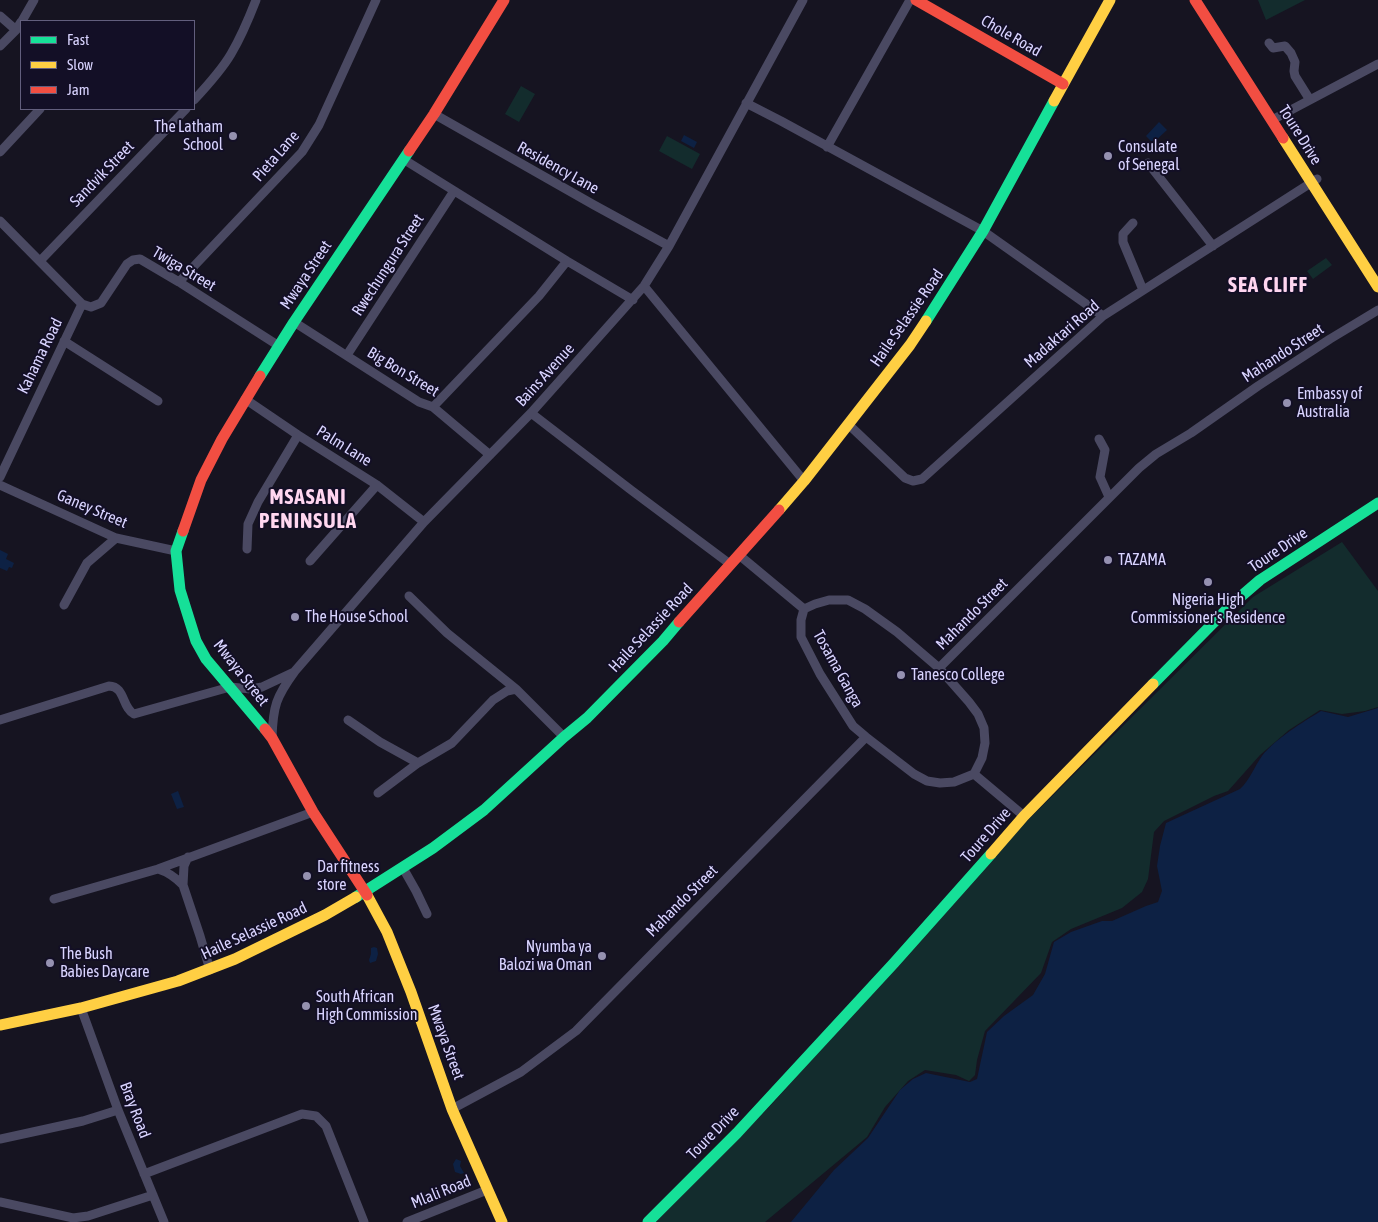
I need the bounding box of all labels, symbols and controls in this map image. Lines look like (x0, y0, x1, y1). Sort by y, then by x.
street label: Chole Road (977, 11, 1045, 61)
legend (20, 20, 195, 110)
text: Fast (67, 31, 89, 48)
text: Slow (67, 56, 93, 73)
text: Jam (67, 81, 90, 98)
street label: Toure Drive (1274, 102, 1326, 168)
place label: The Latham School (154, 117, 223, 155)
street label: Pieta Lane (249, 127, 303, 185)
marker: The Latham School (227, 130, 239, 142)
street label: Sandvik Street (66, 137, 138, 211)
place label: Consulate of Senegal (1118, 137, 1179, 175)
street label: Residency Lane (514, 138, 602, 198)
marker: Consulate of Senegal (1102, 150, 1114, 162)
street label: Rwechungura Street (348, 211, 428, 319)
street label: Mwaya Street (276, 237, 336, 313)
street label: Twiga Street (149, 243, 219, 295)
street label: Haile Selassie Road (866, 266, 948, 370)
district label: SEA CLIFF (1227, 272, 1309, 298)
street label: Madaktari Road (1020, 296, 1104, 372)
street label: Kahama Road (13, 315, 67, 397)
street label: Mahando Street (1239, 319, 1327, 387)
street label: Bains Avenue (512, 339, 578, 411)
street label: Big Bon Street (364, 343, 442, 401)
place label: Embassy of Australia (1297, 384, 1362, 422)
marker: Embassy of Australia (1281, 397, 1293, 409)
street label: Palm Lane (313, 422, 375, 470)
district label: MSASANI PENINSULA (258, 484, 358, 534)
street label: Ganey Street (54, 486, 130, 532)
street label: Toure Drive (1245, 523, 1311, 577)
place label: TAZAMA (1118, 550, 1166, 570)
marker: TAZAMA (1102, 554, 1114, 566)
street label: Mahando Street (932, 574, 1012, 654)
marker: Nigeria High Commissioner's Residence (1202, 576, 1214, 588)
street label: Haile Selassie Road (605, 580, 697, 676)
place label: Nigeria High Commissioner's Residence (1131, 590, 1285, 628)
place label: The House School (305, 607, 408, 627)
marker: The House School (289, 611, 301, 623)
street label: Tosama Ganga (809, 627, 867, 711)
street label: Mwaya Street (209, 636, 273, 710)
place label: Tanesco College (911, 665, 1005, 685)
marker: Tanesco College (895, 669, 907, 681)
street label: Toure Drive (957, 804, 1015, 866)
place label: Dar fitness store (317, 857, 379, 895)
street label: Mahando Street (642, 861, 722, 941)
marker: Dar fitness store (301, 870, 313, 882)
street label: Haile Selassie Road (198, 898, 310, 964)
place label: Nyumba ya Balozi wa Oman (499, 937, 592, 975)
place label: The Bush Babies Daycare (60, 944, 150, 982)
marker: Nyumba ya Balozi wa Oman (596, 950, 608, 962)
marker: The Bush Babies Daycare (44, 957, 56, 969)
place label: South African High Commission (316, 987, 418, 1025)
marker: South African High Commission (300, 1000, 312, 1012)
street label: Mwaya Street (424, 1002, 468, 1082)
street label: Bray Road (116, 1079, 154, 1141)
street label: Toure Drive (683, 1102, 743, 1164)
street label: Mlali Road (408, 1171, 474, 1213)

